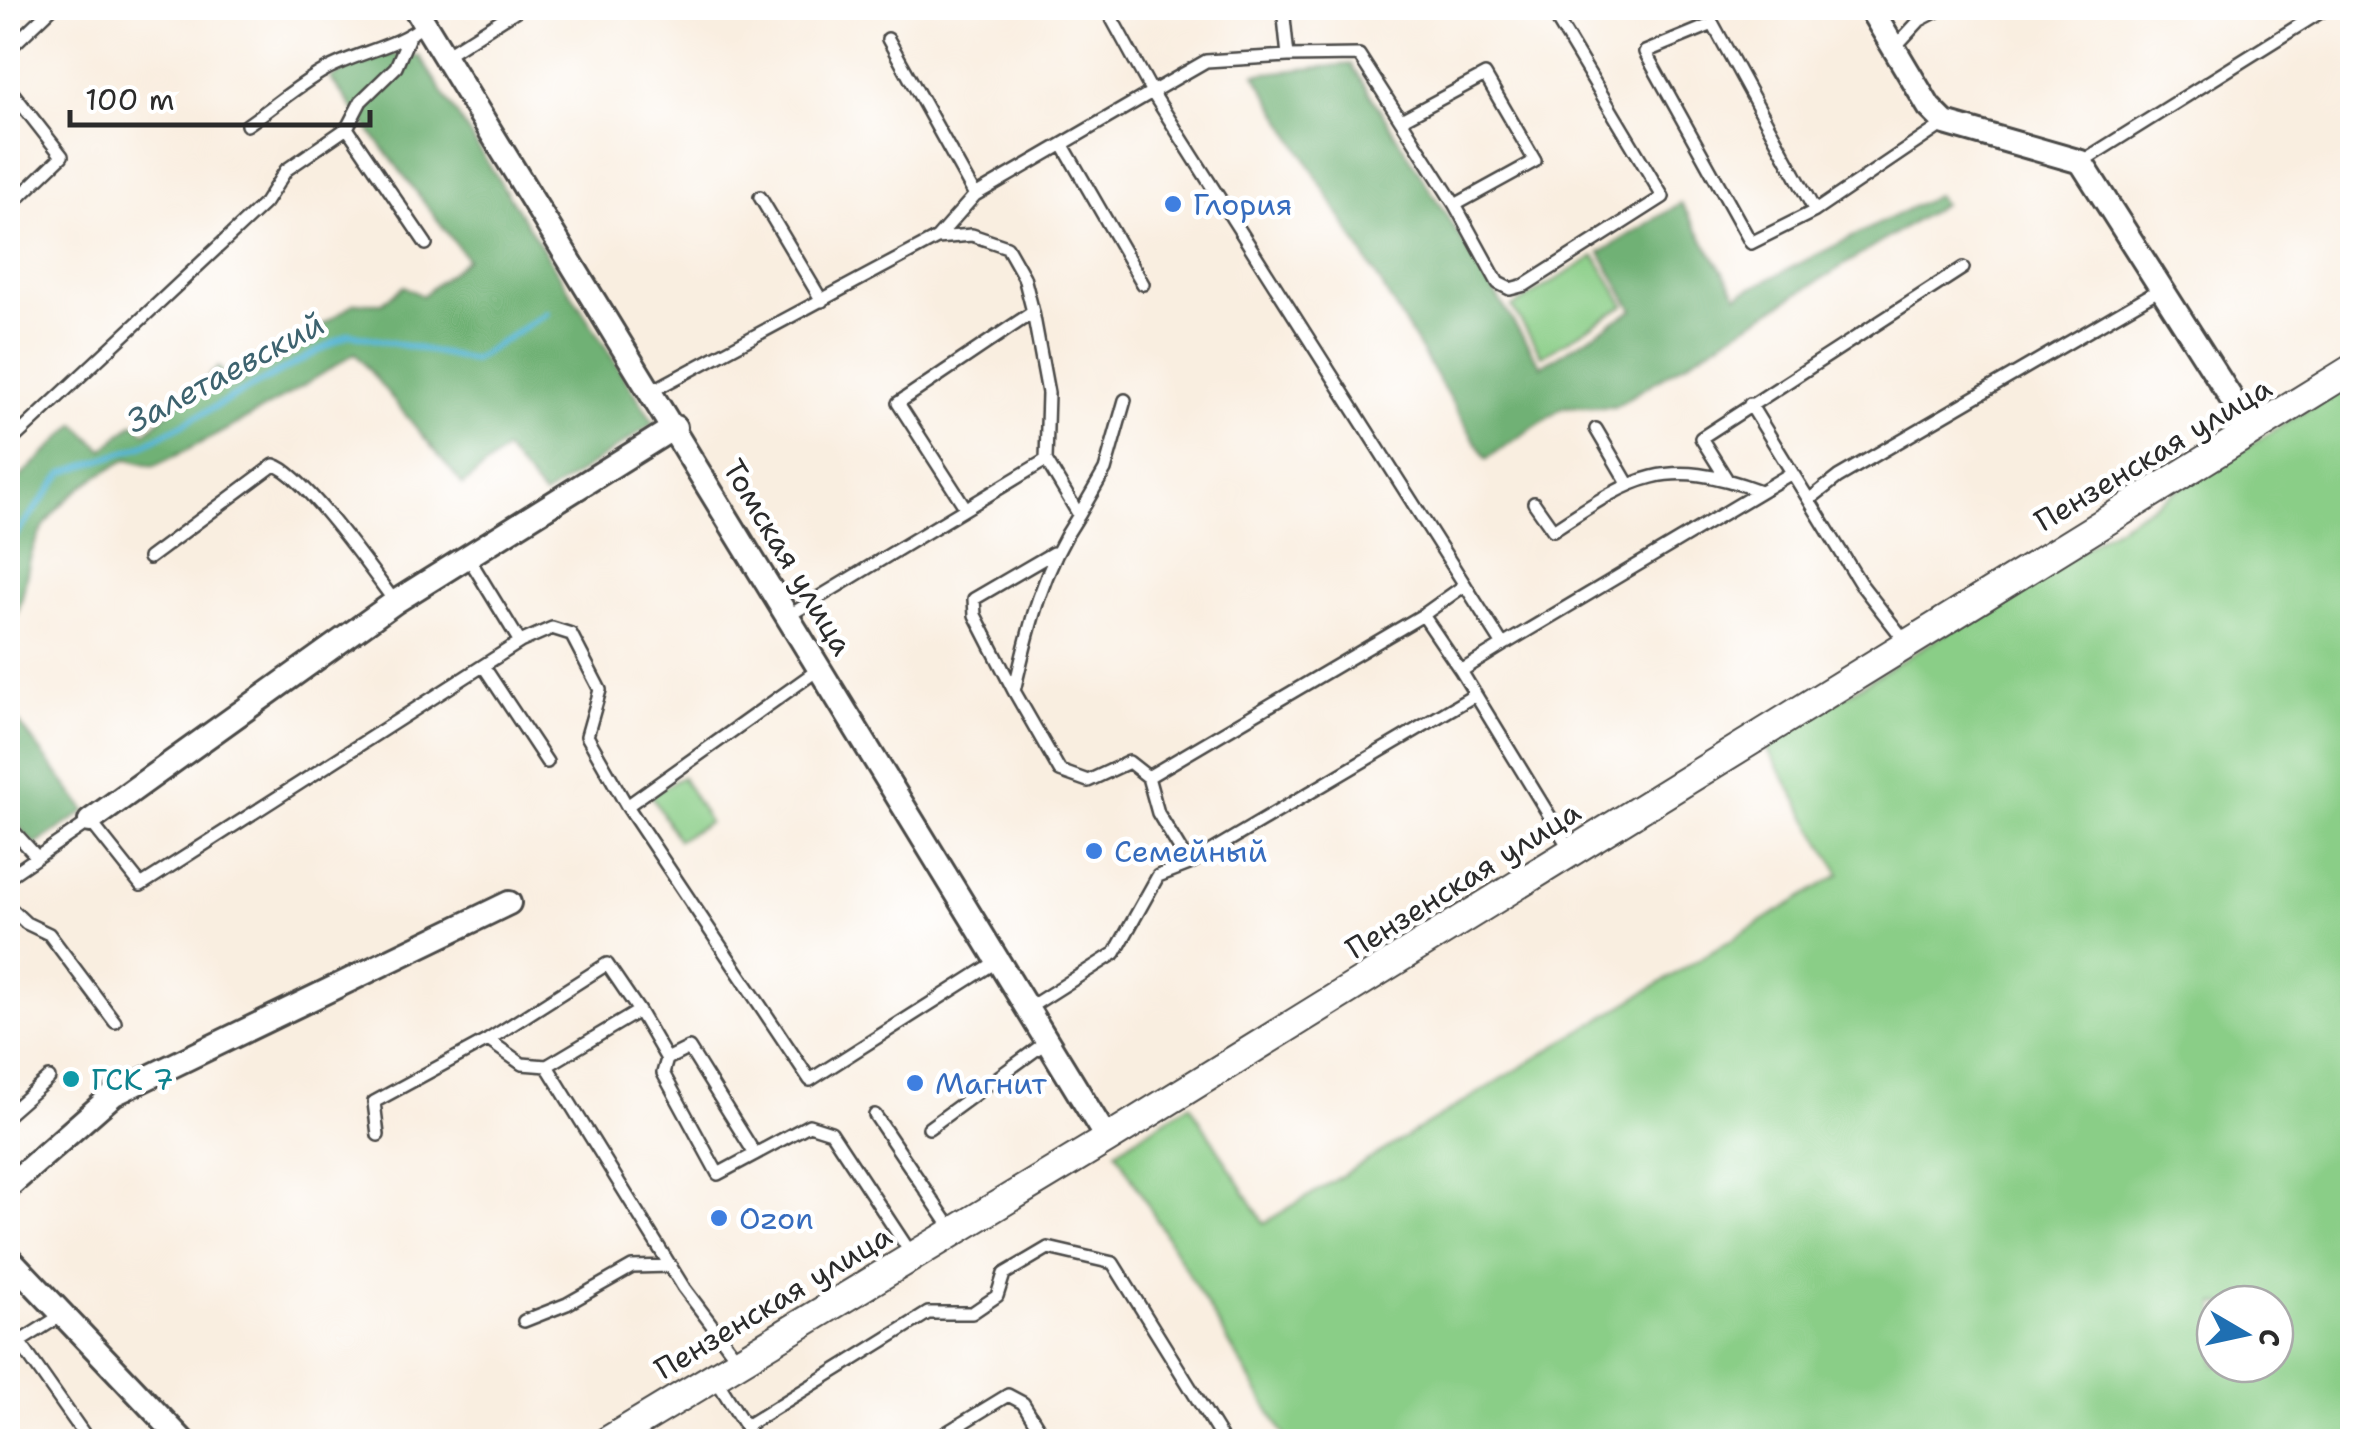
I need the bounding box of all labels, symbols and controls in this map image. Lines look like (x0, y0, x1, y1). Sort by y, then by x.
scale bar (70, 65, 370, 127)
text: 100 m (85, 79, 175, 120)
place label: Глория (1193, 184, 1292, 225)
marker: Глория (1162, 193, 1184, 215)
water label: Залетаевский (119, 302, 331, 442)
street label: Пензенская улица (2027, 367, 2279, 541)
street label: Томская улица (713, 451, 863, 663)
street label: Пензенская улица (1338, 791, 1589, 969)
place label: Семейный (1114, 831, 1267, 872)
marker: Семейный (1083, 840, 1105, 862)
place label: ГСК 7 (91, 1059, 174, 1100)
place label: Магнит (935, 1063, 1048, 1104)
marker: ГСК 7 (60, 1068, 82, 1090)
marker: Магнит (904, 1072, 926, 1094)
place label: Ozon (739, 1198, 814, 1239)
marker: Ozon (708, 1207, 730, 1229)
street label: Пензенская улица (647, 1215, 899, 1389)
north arrow (2195, 1284, 2295, 1384)
text: С (2250, 1326, 2290, 1349)

